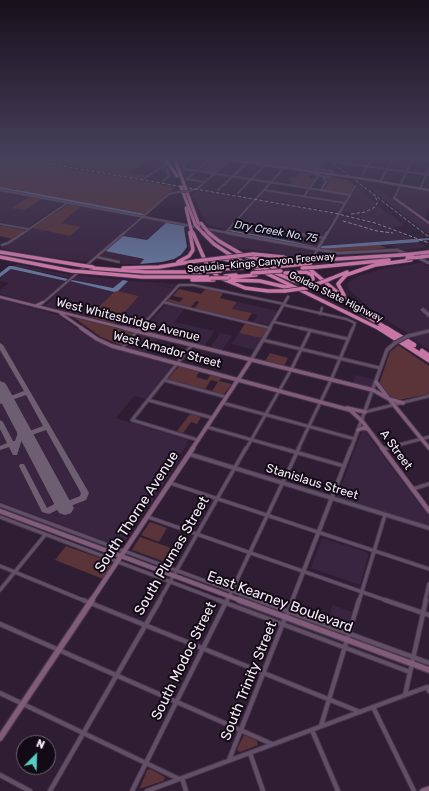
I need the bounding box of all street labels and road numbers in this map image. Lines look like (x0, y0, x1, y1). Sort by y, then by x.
street label: Sequoia–Kings Canyon Freeway (187, 251, 335, 275)
street label: Golden State Highway (287, 269, 385, 325)
street label: West Whitesbridge Avenue (55, 295, 201, 345)
street label: West Amador Street (111, 329, 223, 371)
street label: A Street (377, 427, 415, 473)
street label: South Thorne Avenue (92, 448, 182, 576)
street label: Stanislaus Street (264, 461, 360, 503)
street label: South Plumas Street (131, 494, 213, 618)
street label: East Kearney Boulevard (205, 568, 355, 636)
street label: South Modoc Street (148, 599, 220, 723)
street label: South Trinity Street (217, 619, 281, 743)

